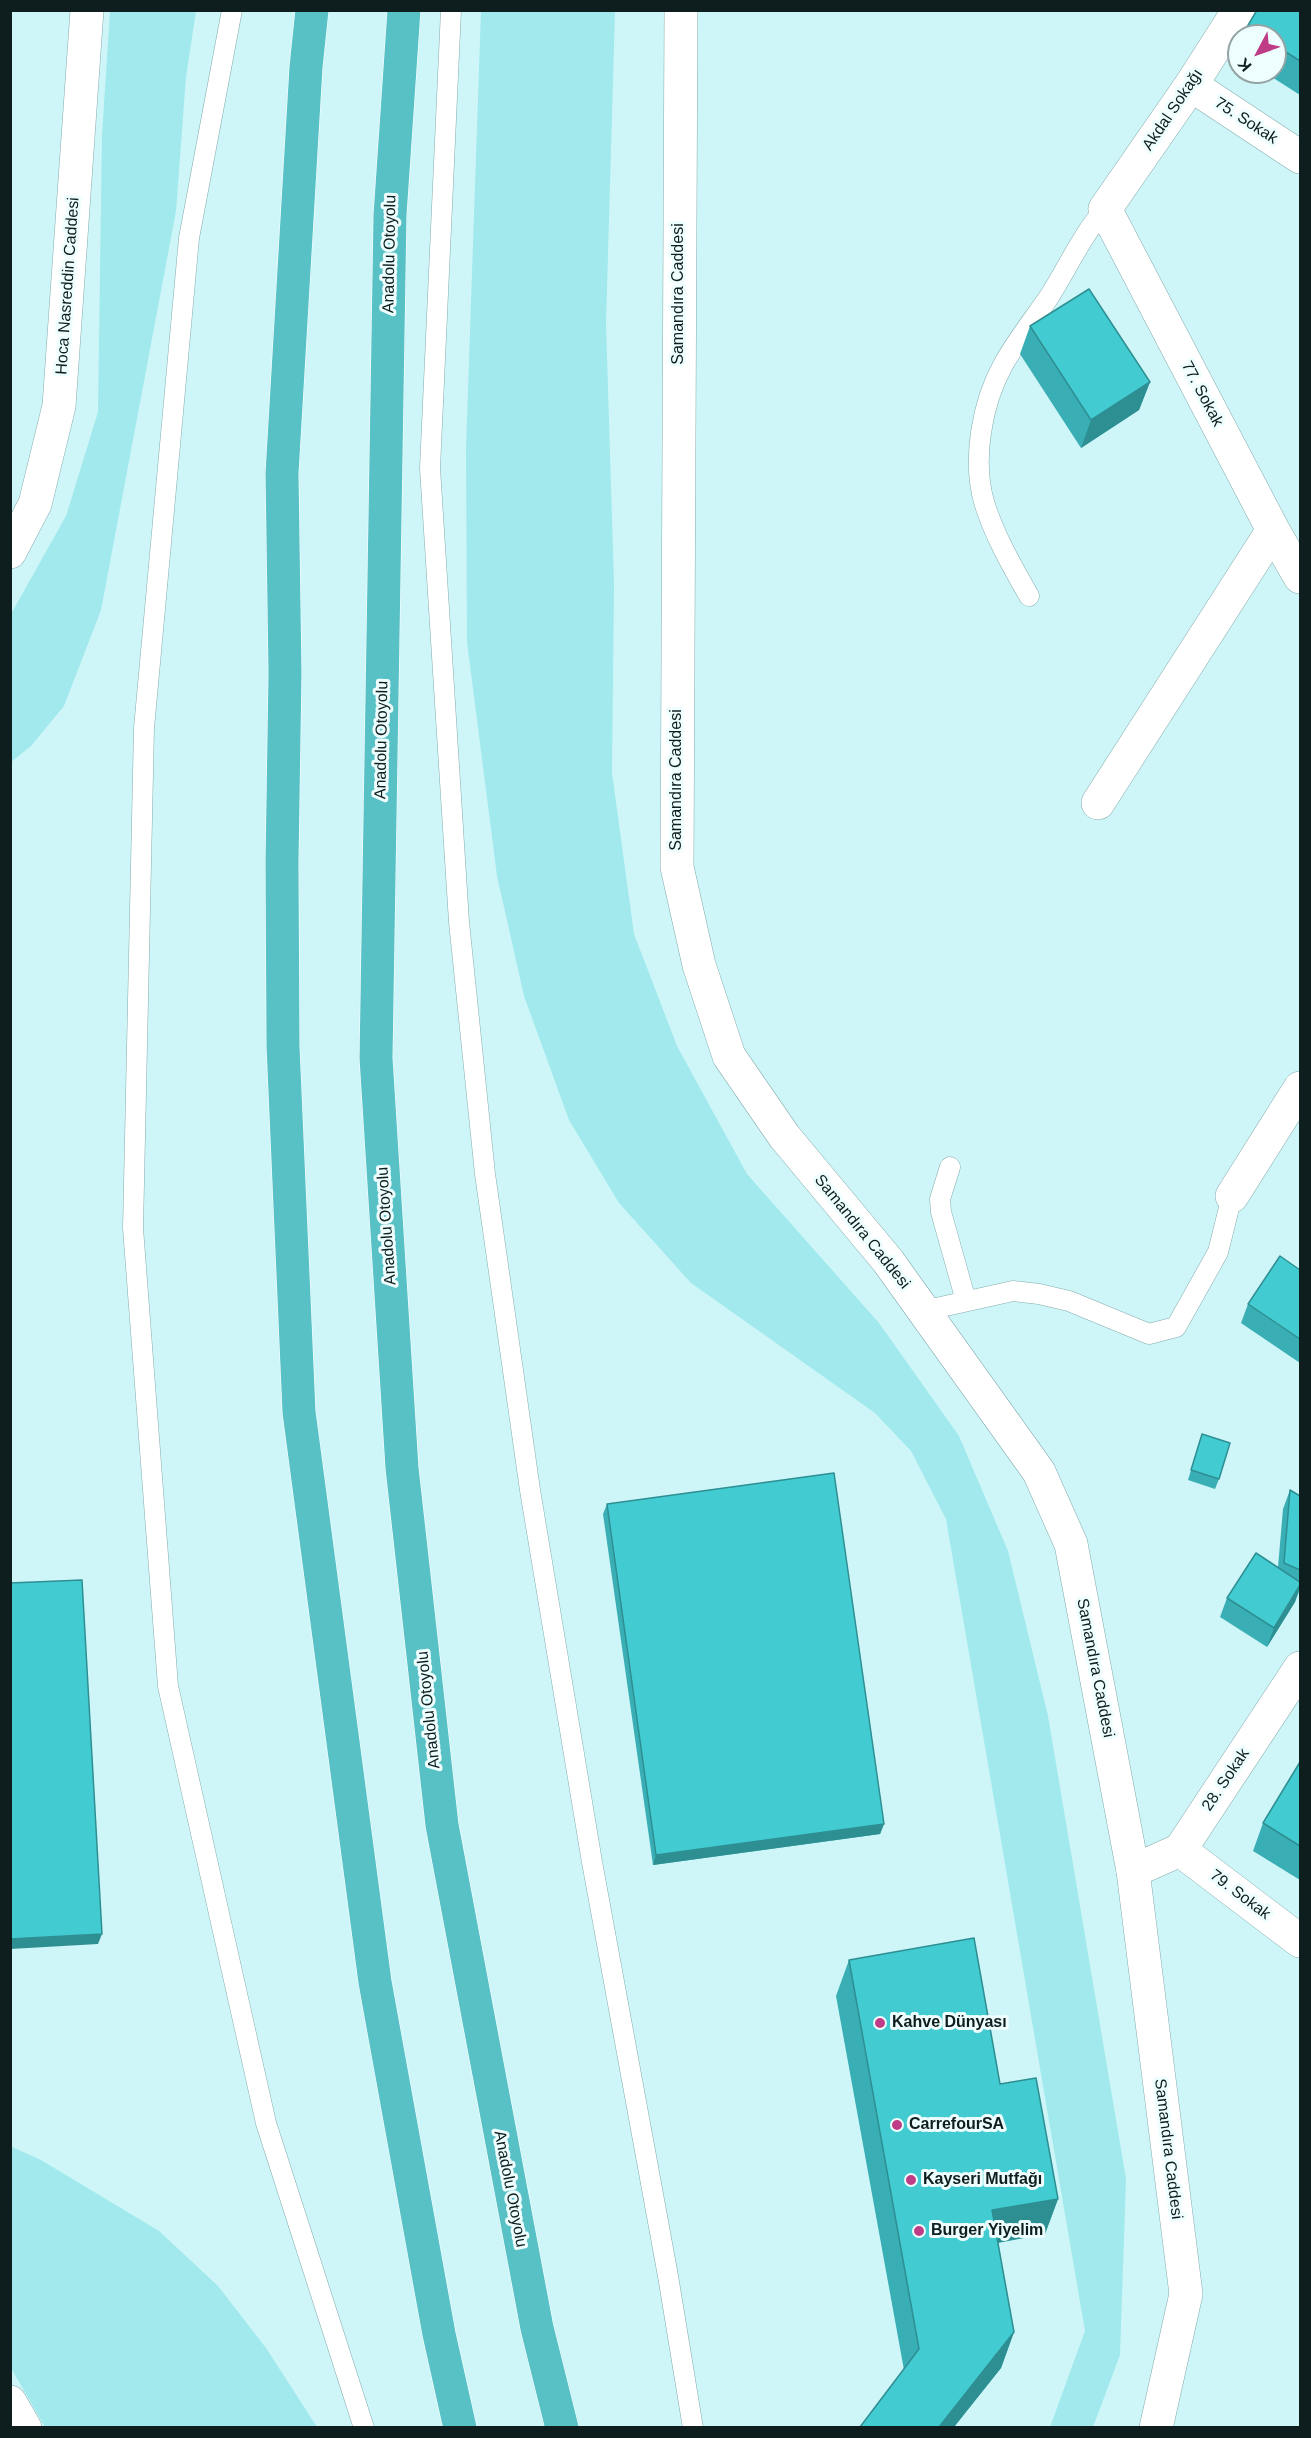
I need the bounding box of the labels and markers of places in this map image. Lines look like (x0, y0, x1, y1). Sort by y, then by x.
place label: Kahve Dünyası (892, 2013, 1007, 2033)
marker: Kahve Dünyası (873, 2016, 887, 2030)
place label: CarrefourSA (909, 2115, 1004, 2135)
marker: CarrefourSA (890, 2118, 904, 2132)
place label: Kayseri Mutfağı (923, 2170, 1042, 2190)
marker: Kayseri Mutfağı (904, 2173, 918, 2187)
place label: Burger Yiyelim (931, 2221, 1043, 2241)
marker: Burger Yiyelim (912, 2224, 926, 2238)

